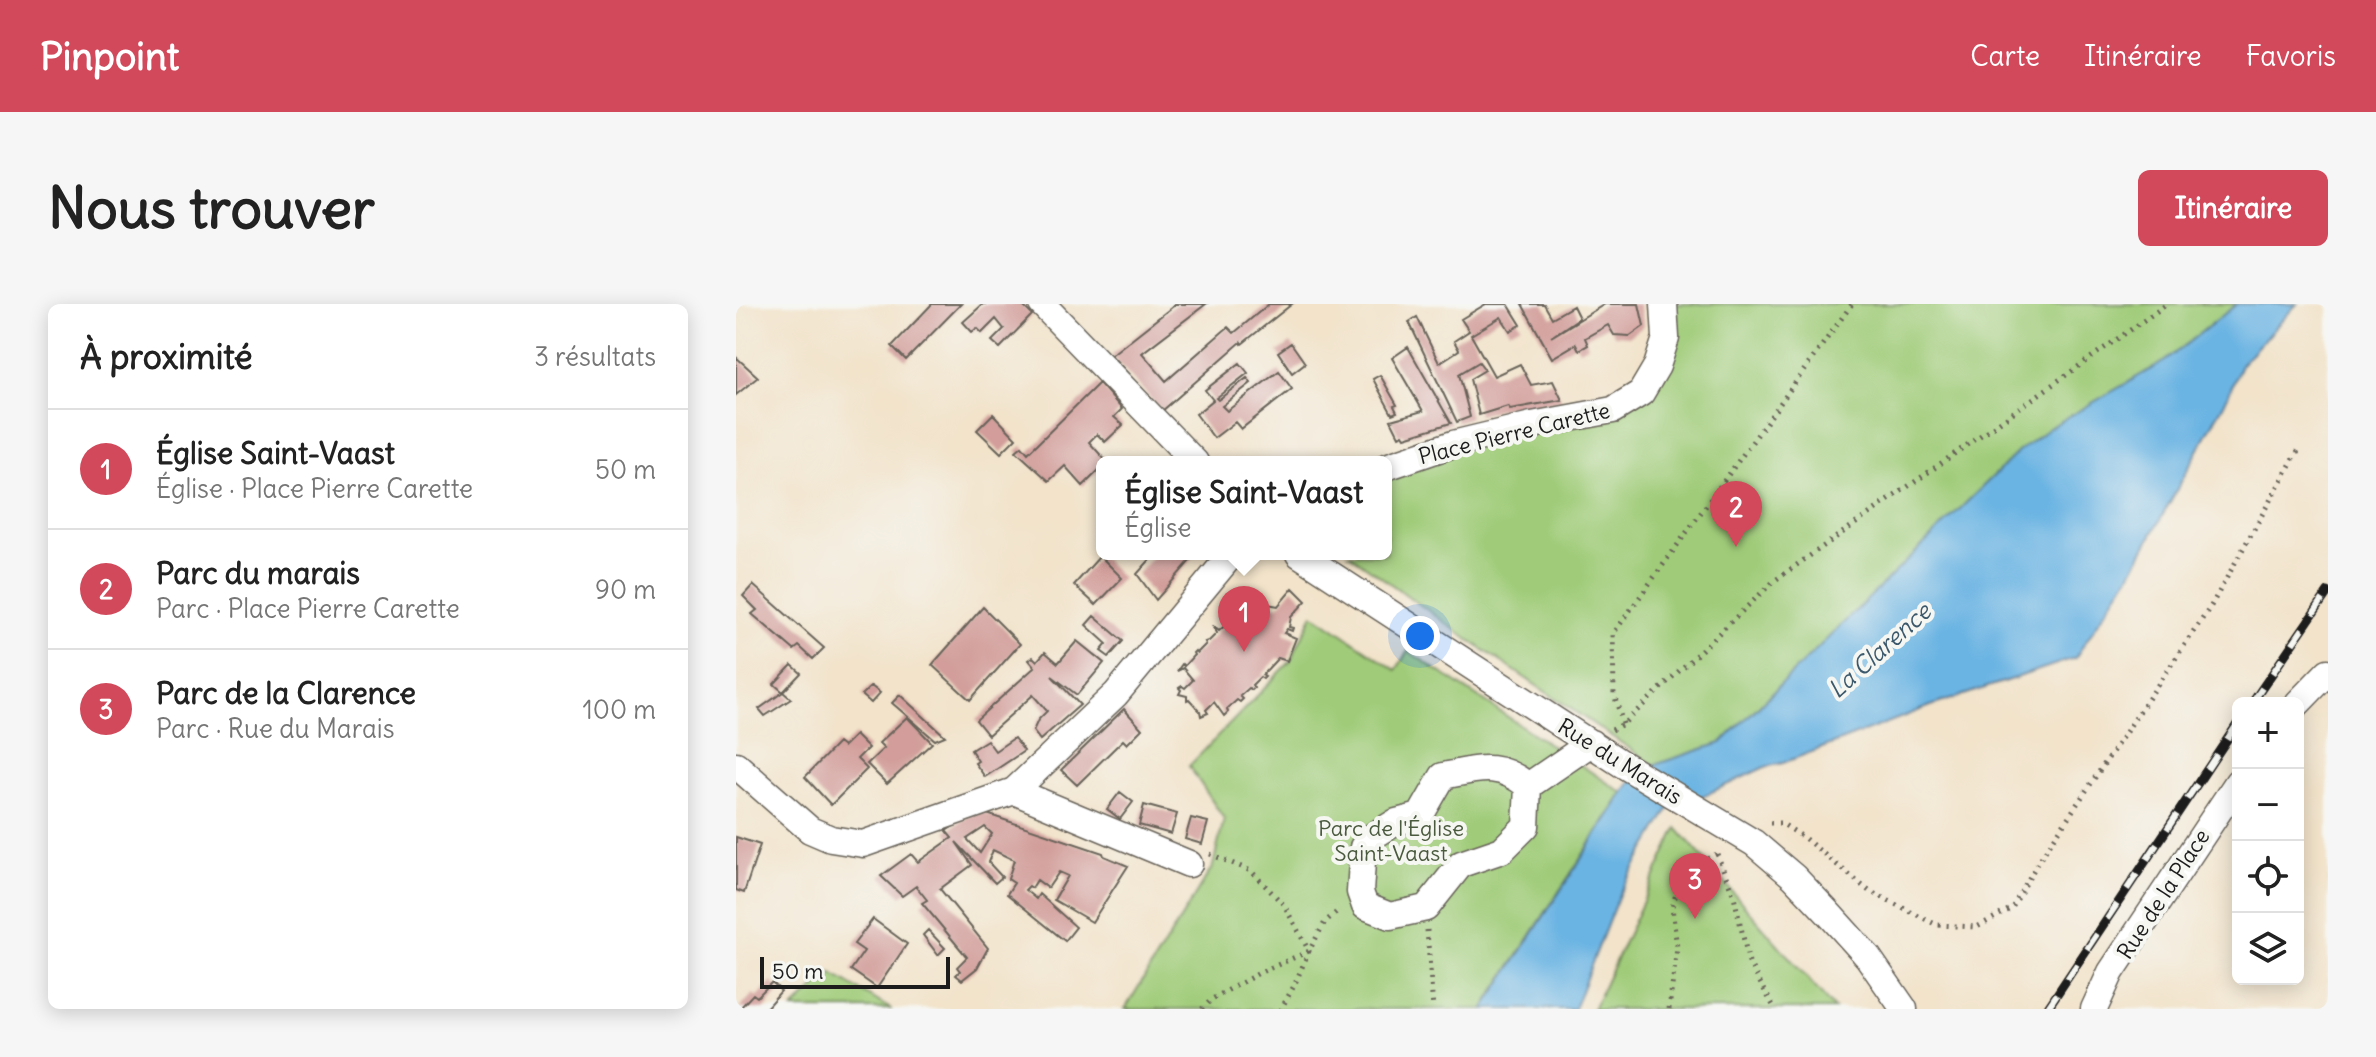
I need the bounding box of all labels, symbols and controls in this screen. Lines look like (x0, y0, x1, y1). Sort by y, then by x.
text: Pinpoint (40, 33, 179, 80)
text: Carte (1970, 38, 2040, 74)
text: Itinéraire (2084, 38, 2202, 74)
text: Favoris (2246, 38, 2336, 74)
button: Itinéraire (2138, 170, 2328, 246)
text: Nous trouver (48, 173, 375, 243)
text: À proximité (80, 335, 253, 378)
text: 3 résultats (534, 340, 656, 373)
street label: Place Pierre Carette (1415, 396, 1613, 470)
text: Église Saint-Vaast (156, 434, 395, 472)
text: 1 (101, 453, 111, 486)
text: 50 m (595, 453, 656, 486)
popup (1096, 456, 1392, 560)
text: Église · Place Pierre Carette (156, 472, 473, 505)
text: Église Saint-Vaast (1125, 473, 1363, 511)
pin: 2 (1710, 481, 1762, 547)
text: Église (1125, 511, 1192, 544)
text: Parc du marais (156, 554, 360, 592)
text: 2 (99, 573, 113, 606)
text: 90 m (595, 573, 656, 606)
pin: 1 (1218, 586, 1270, 652)
text: Parc · Place Pierre Carette (156, 592, 460, 625)
water label: La Clarence (1821, 595, 1938, 704)
your location (1400, 616, 1440, 656)
text: Parc de la Clarence (156, 674, 416, 712)
text: 3 (99, 693, 113, 726)
text: 100 m (582, 693, 656, 726)
map controls (2232, 697, 2304, 985)
button: + (2232, 697, 2304, 769)
text: Parc · Rue du Marais (156, 712, 394, 745)
street label: Rue du Marais (1553, 712, 1687, 810)
button: − (2232, 769, 2304, 841)
park label: Parc de l'Église Saint-Vaast (1318, 814, 1464, 867)
street label: Rue de la Place (2111, 824, 2215, 964)
button: locate (2232, 841, 2304, 913)
pin: 3 (1669, 853, 1721, 919)
button: layers (2232, 913, 2304, 985)
scale bar (760, 953, 950, 989)
text: 50 m (772, 957, 824, 985)

